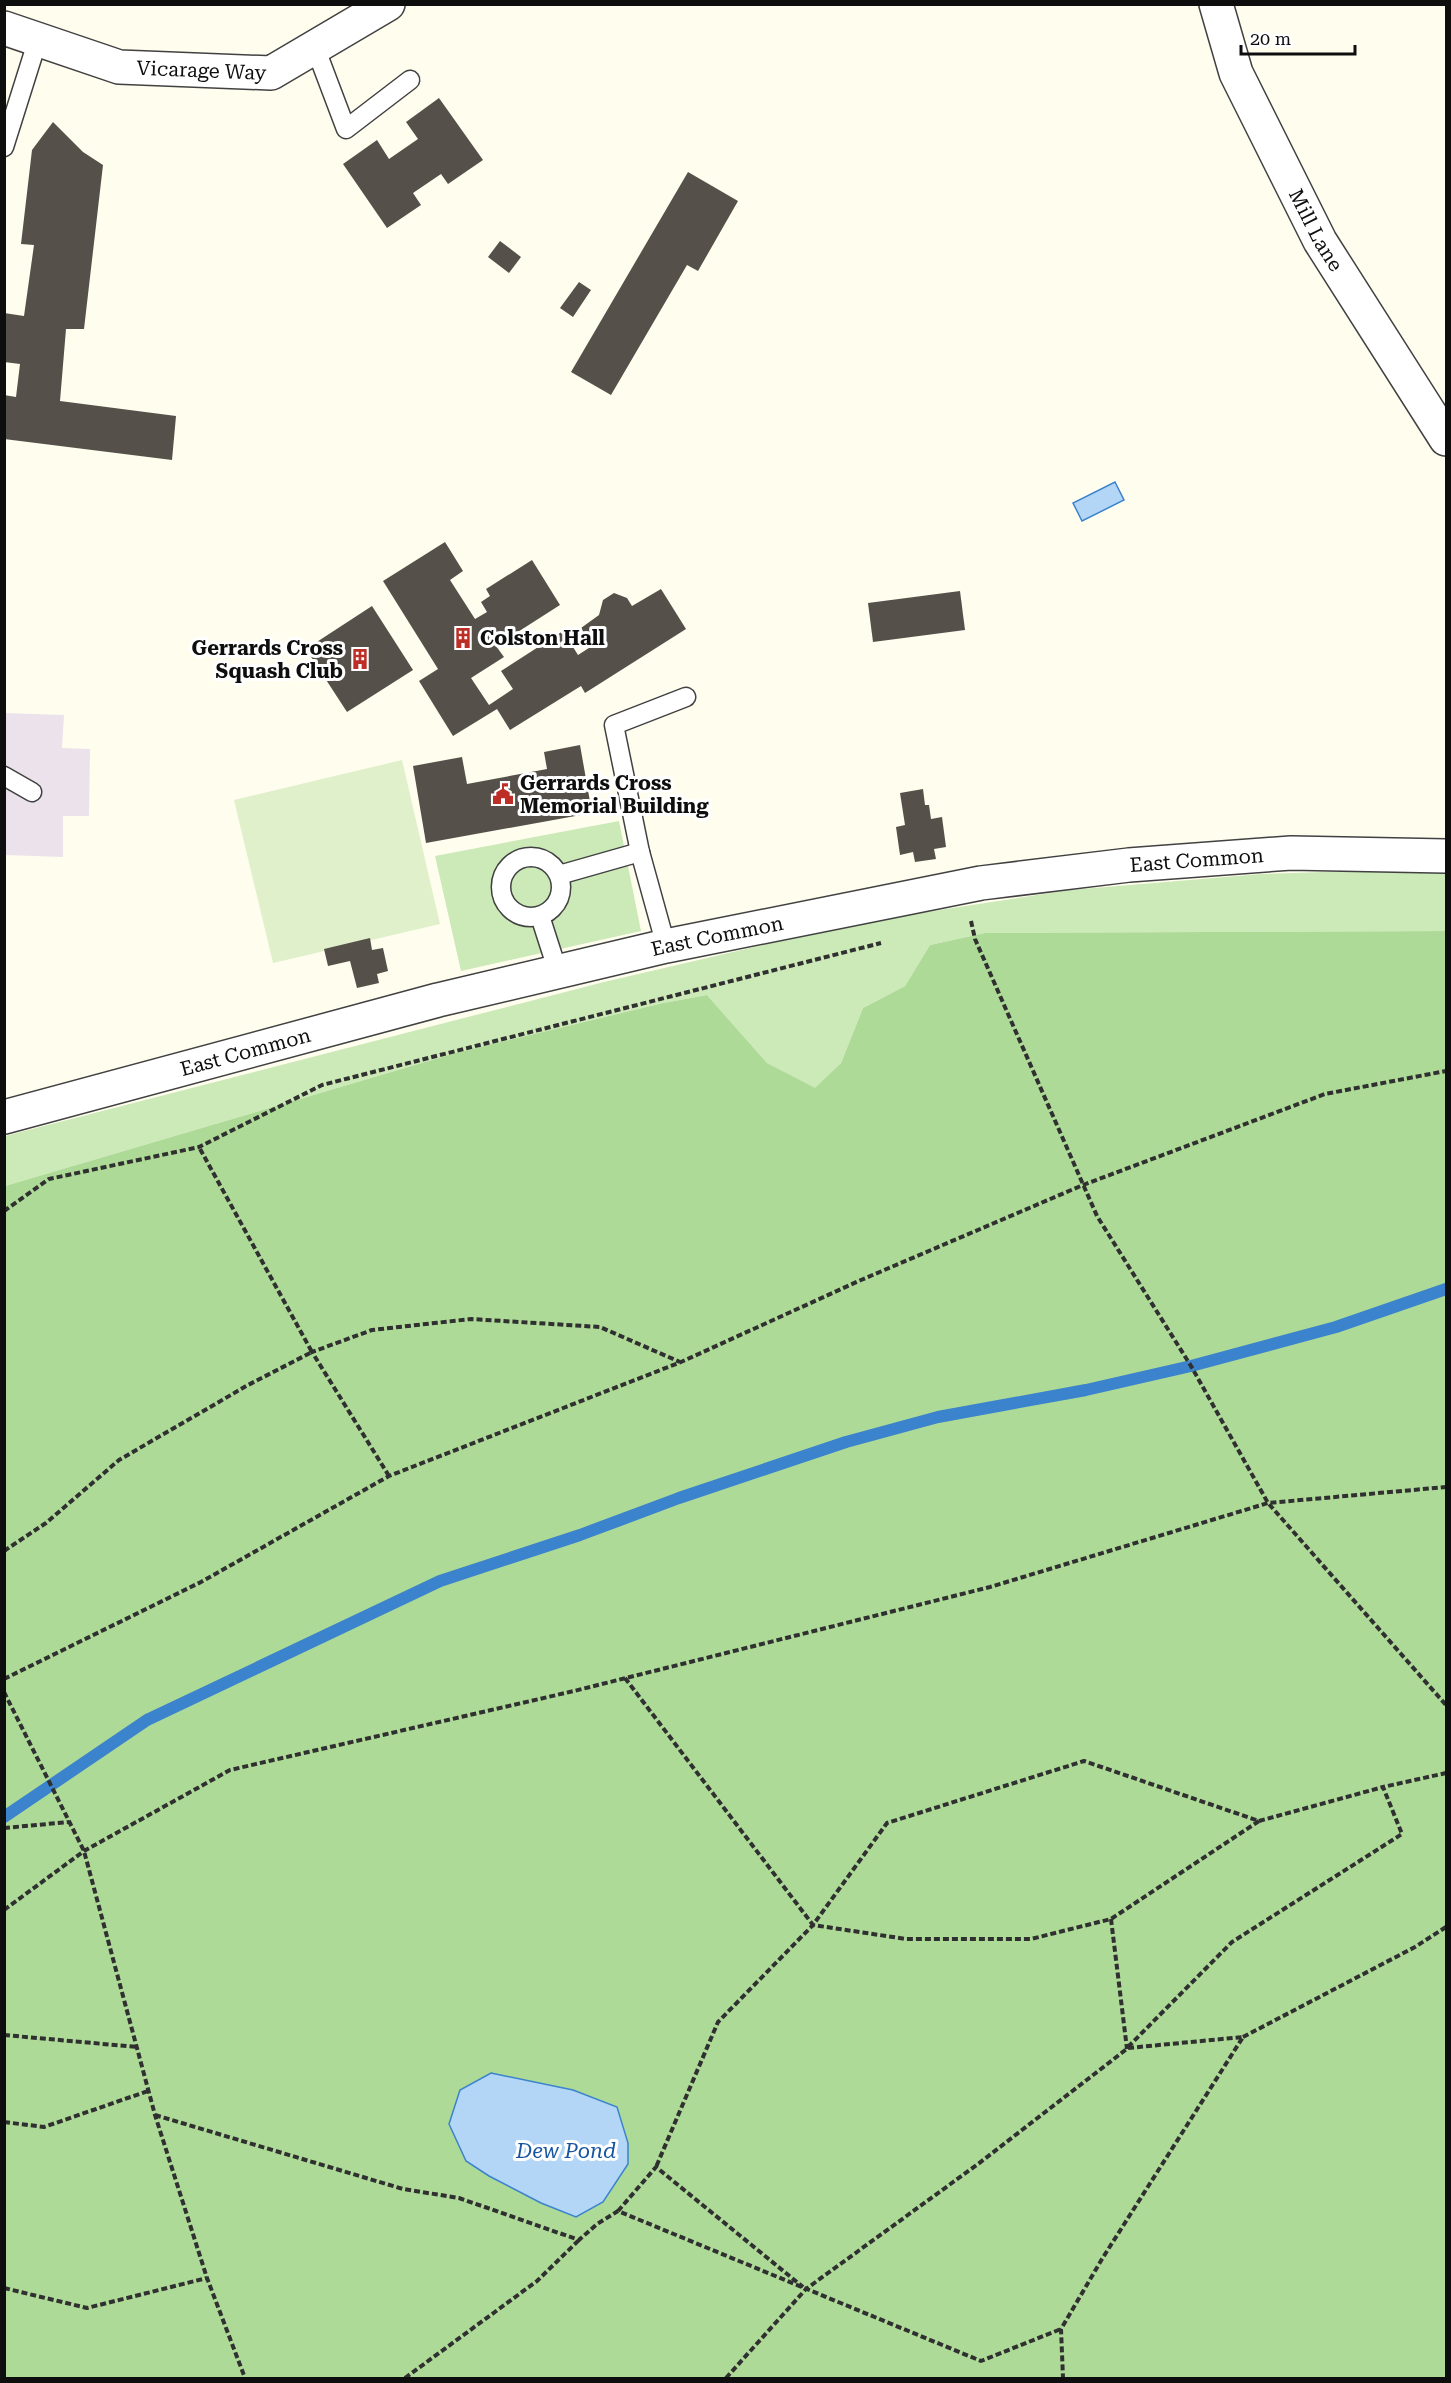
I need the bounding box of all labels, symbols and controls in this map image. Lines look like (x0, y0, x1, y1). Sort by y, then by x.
scale bar (1241, 18, 1355, 56)
text: 20 m (1250, 28, 1291, 49)
street label: Vicarage Way (136, 56, 267, 85)
street label: Mill Lane (1284, 185, 1348, 276)
building icon: Colston Hall (451, 626, 475, 650)
place label: Colston Hall (480, 626, 605, 650)
place label: Gerrards Cross Squash Club (192, 636, 343, 683)
building icon: Gerrards Cross Squash Club (348, 647, 372, 671)
place label: Gerrards Cross Memorial Building (520, 771, 709, 818)
public building icon: Gerrards Cross Memorial Building (491, 782, 515, 806)
street label: East Common (1129, 843, 1265, 877)
street label: East Common (649, 911, 785, 961)
street label: East Common (177, 1023, 313, 1081)
water label: Dew Pond (515, 2139, 616, 2163)

